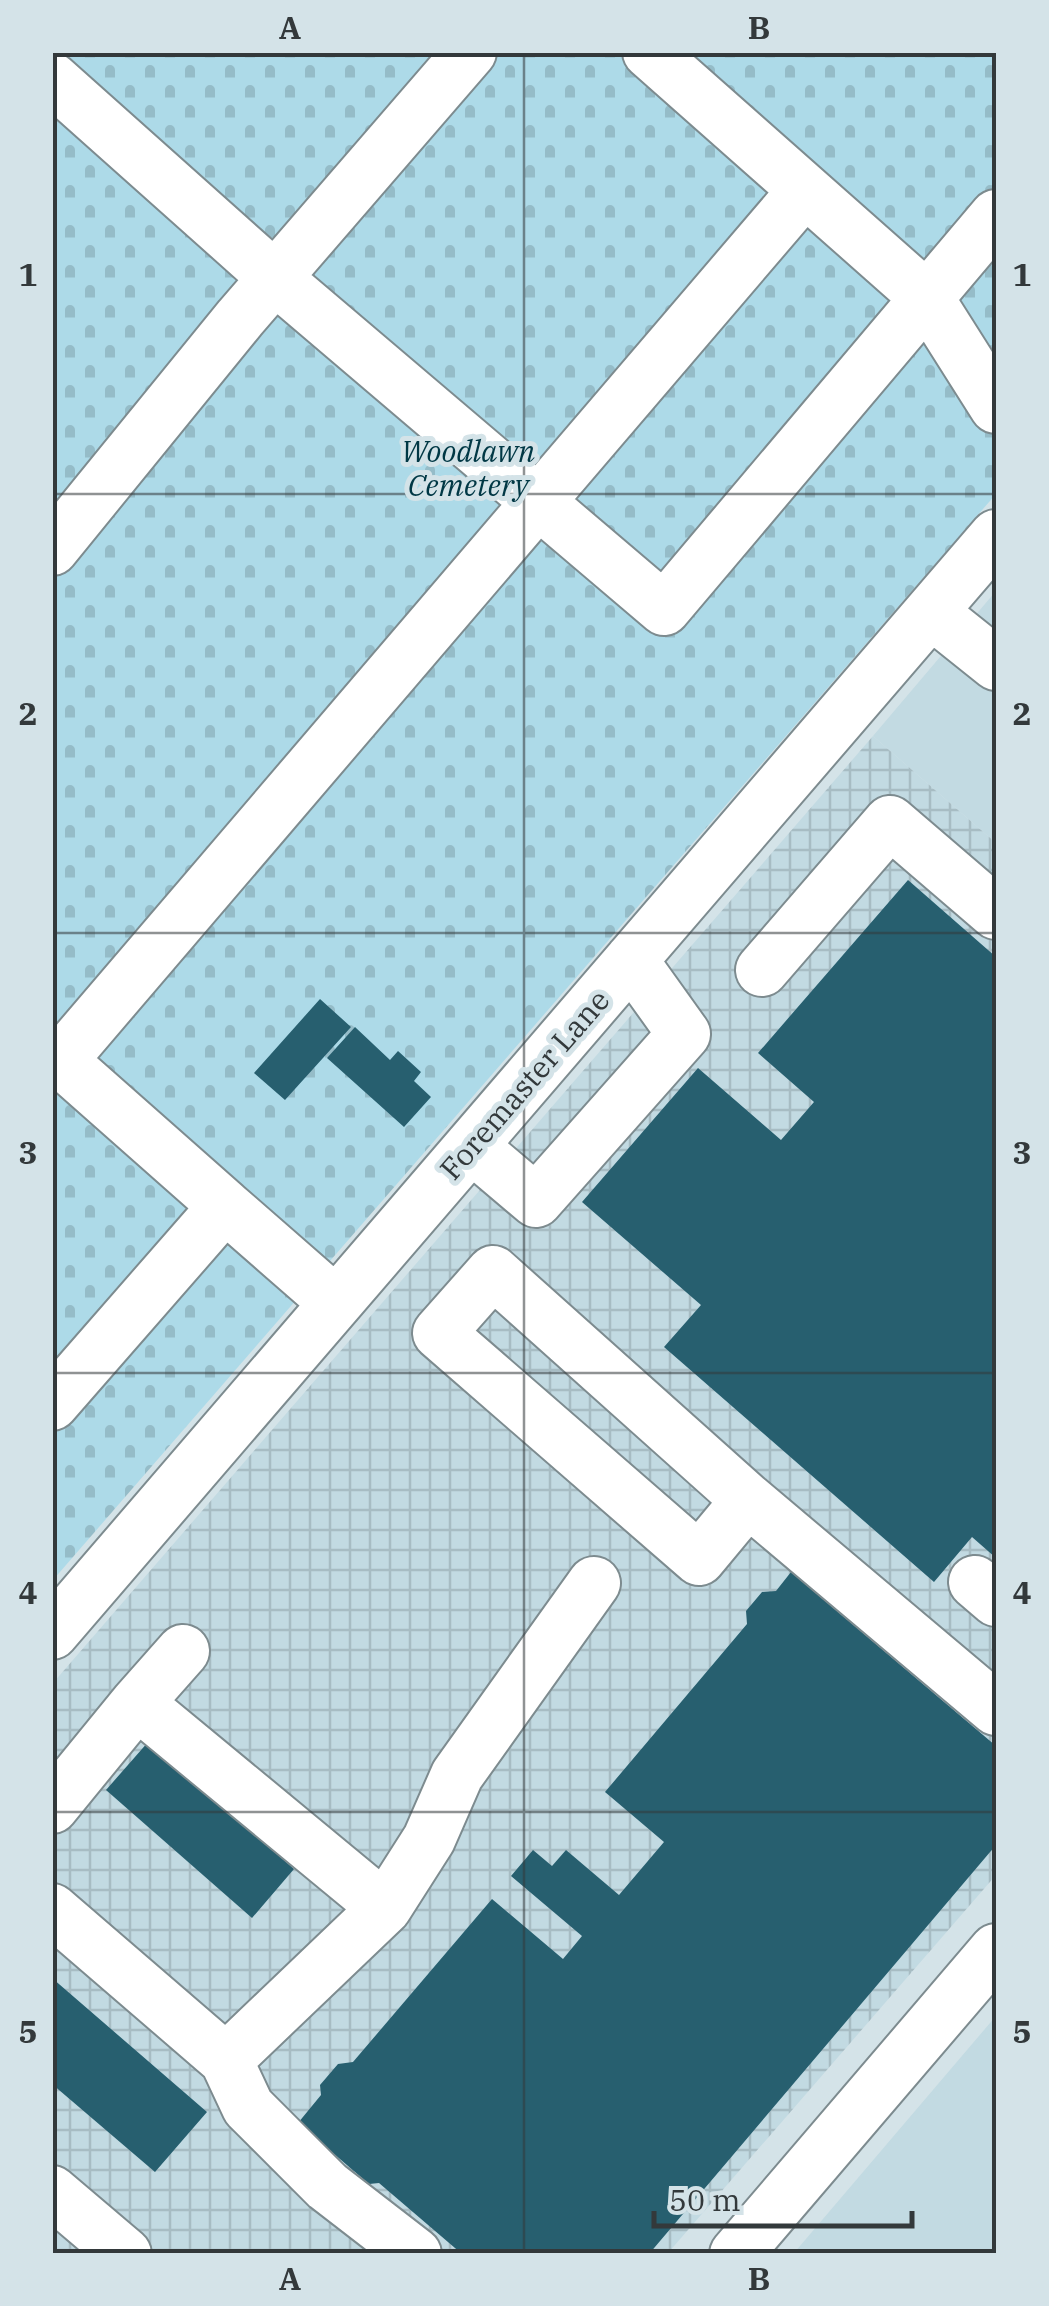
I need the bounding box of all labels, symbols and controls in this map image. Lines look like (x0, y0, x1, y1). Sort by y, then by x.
text: A (279, 6, 301, 48)
text: B (748, 6, 770, 48)
text: 1 (18, 253, 38, 295)
text: 1 (1012, 253, 1032, 295)
park label: Woodlawn Cemetery (401, 431, 535, 504)
text: 2 (18, 692, 38, 734)
text: 2 (1012, 692, 1032, 734)
street label: Foremaster Lane (431, 981, 617, 1187)
text: 3 (18, 1131, 38, 1173)
text: 3 (1012, 1131, 1032, 1173)
text: 4 (18, 1571, 38, 1613)
text: 4 (1012, 1571, 1032, 1613)
text: 5 (18, 2010, 38, 2052)
text: 5 (1012, 2010, 1032, 2052)
scale bar (654, 2166, 912, 2228)
text: 50 m (669, 2180, 741, 2219)
text: A (279, 2257, 301, 2299)
text: B (748, 2257, 770, 2299)

